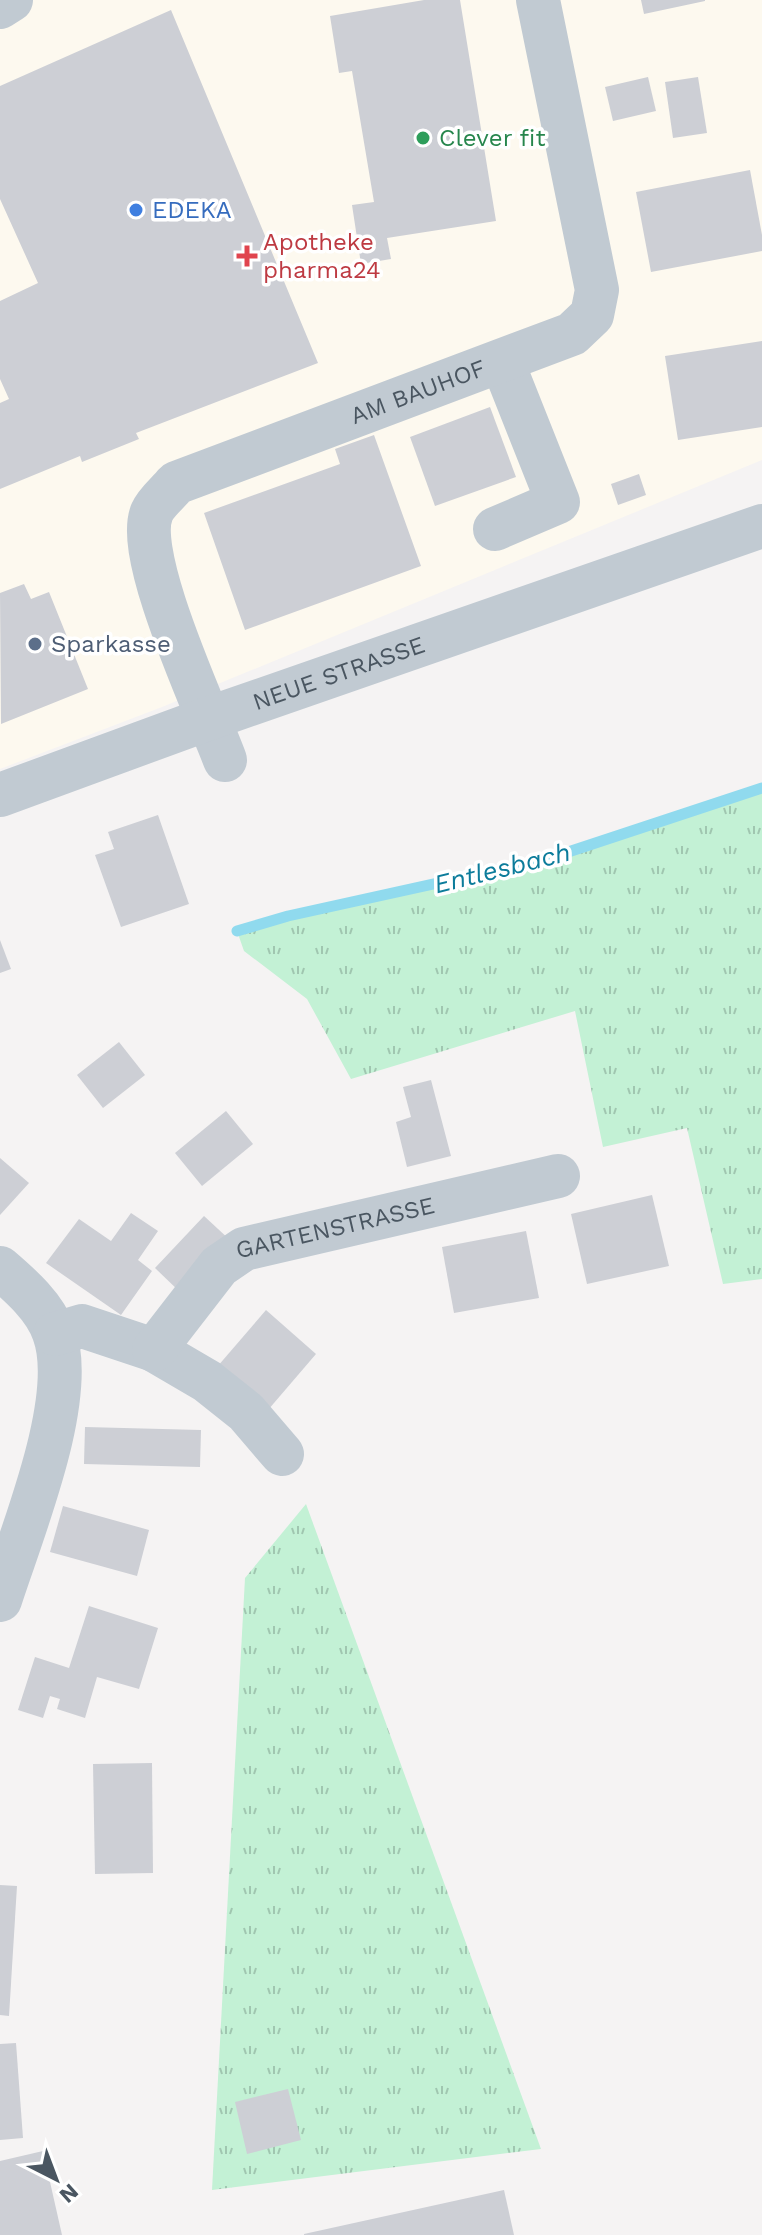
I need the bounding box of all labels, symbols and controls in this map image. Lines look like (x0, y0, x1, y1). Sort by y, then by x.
place label: Clever fit (439, 124, 546, 152)
marker: Clever fit (414, 129, 432, 147)
place label: EDEKA (152, 196, 232, 224)
marker: EDEKA (127, 201, 145, 219)
place label: Apotheke pharma24 (263, 228, 381, 284)
marker: Apotheke pharma24 (238, 247, 256, 265)
street label: AM BAUHOF (346, 354, 490, 430)
place label: Sparkasse (51, 630, 171, 658)
street label: NEUE STRASSE (249, 630, 429, 716)
marker: Sparkasse (26, 635, 44, 653)
water label: Entlesbach (431, 837, 573, 899)
street label: GARTENSTRASSE (233, 1191, 437, 1264)
north arrow (16, 2139, 96, 2219)
text: N (55, 2179, 83, 2208)

